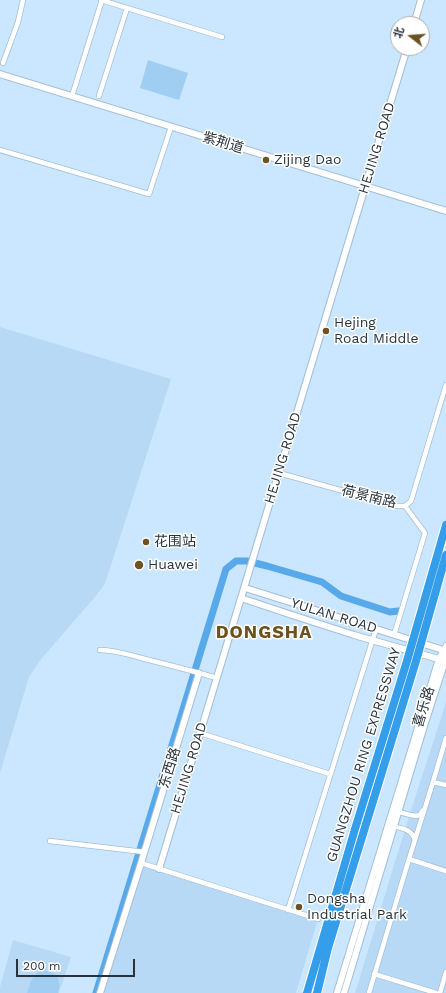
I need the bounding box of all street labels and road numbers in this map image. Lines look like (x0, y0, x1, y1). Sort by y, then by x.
street label: HEJING ROAD (355, 100, 399, 196)
street label: 紫荆道 (200, 129, 246, 157)
street label: HEJING ROAD (261, 410, 305, 506)
street label: 荷景南路 (340, 482, 398, 512)
street label: YULAN ROAD (289, 595, 379, 637)
street label: GUANGZHOU RING EXPRESSWAY (323, 646, 405, 864)
street label: 喜乐路 (410, 684, 438, 730)
street label: HEJING ROAD (167, 720, 211, 816)
street label: 东西路 (156, 745, 184, 791)

